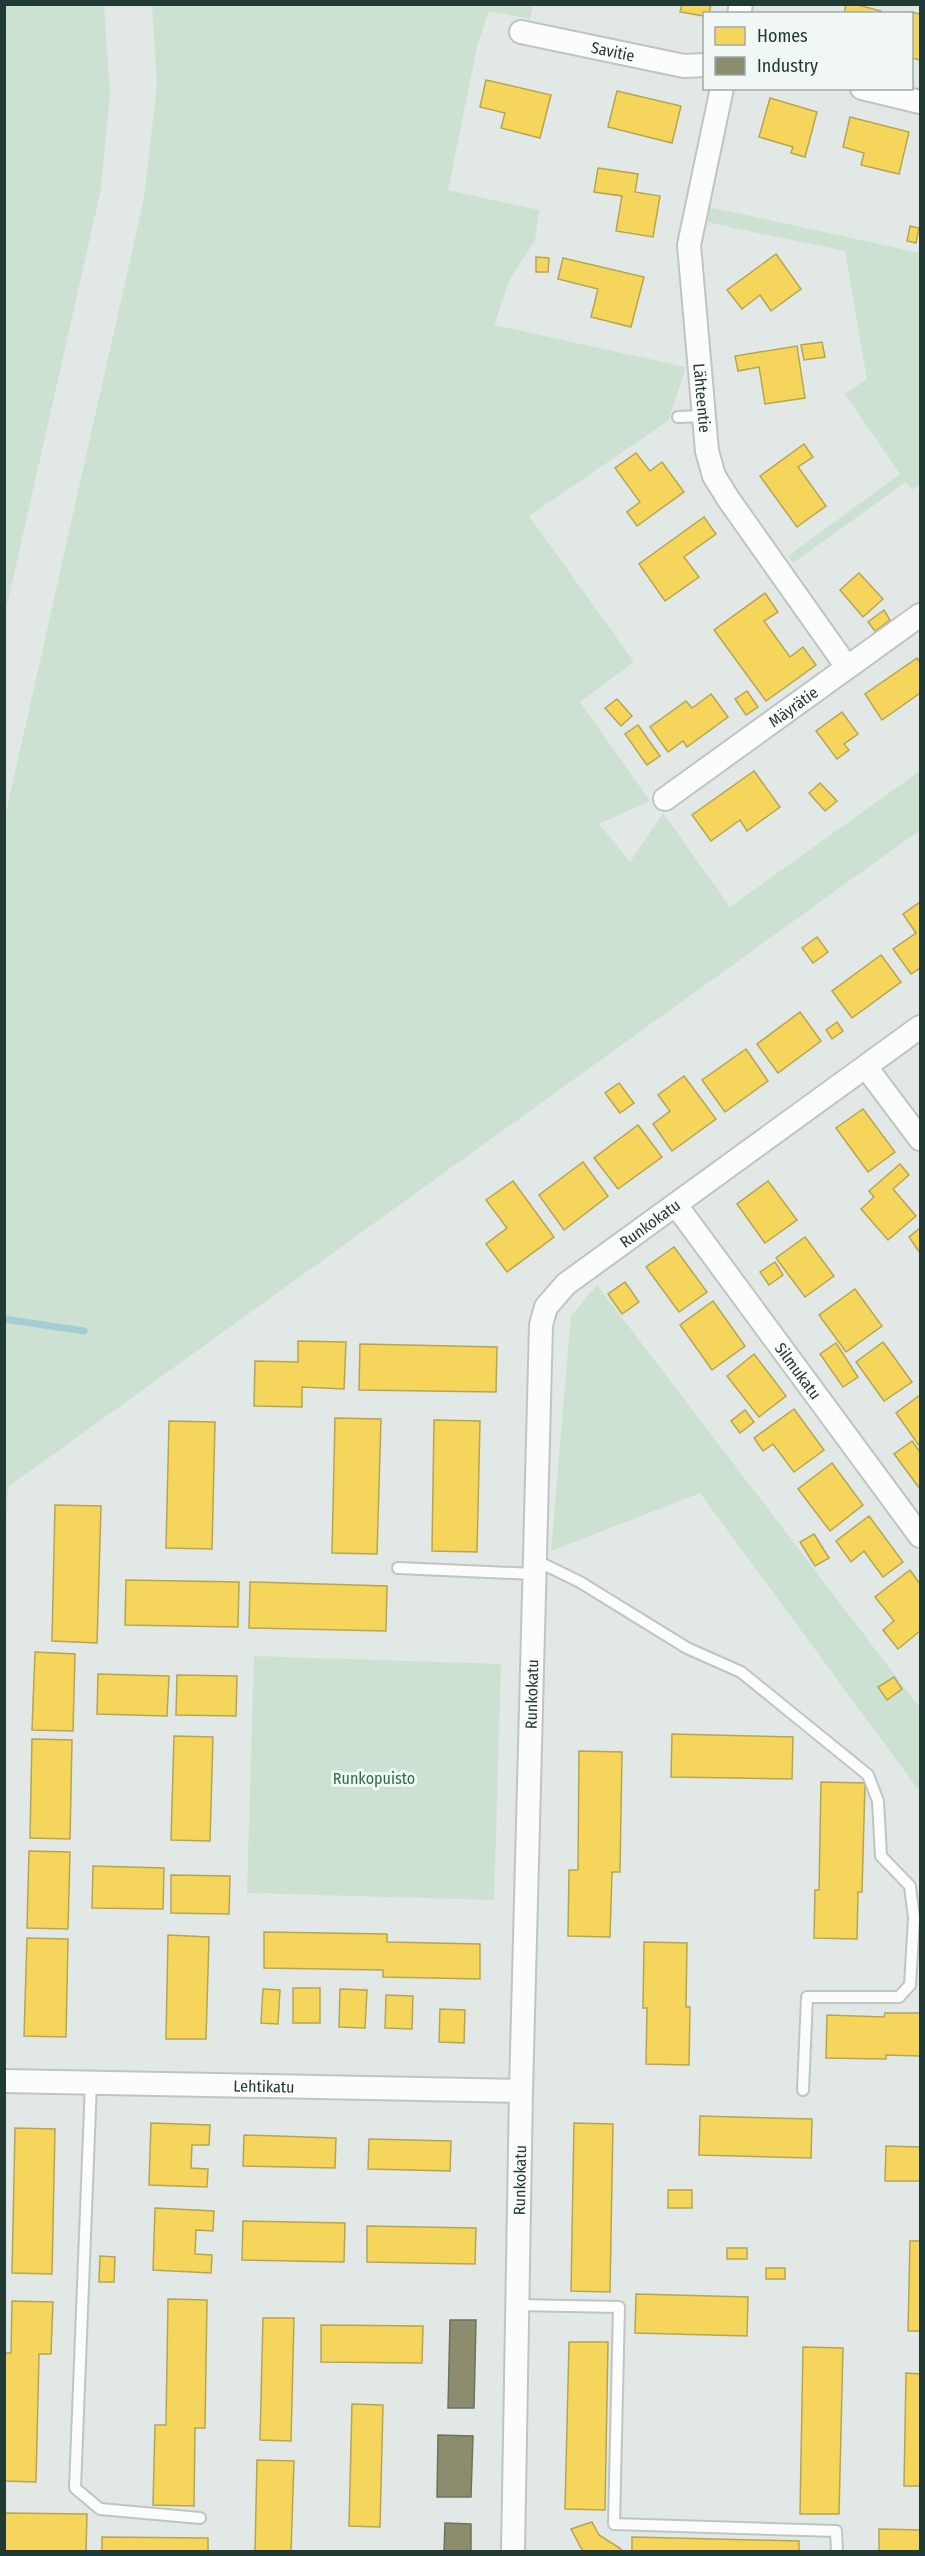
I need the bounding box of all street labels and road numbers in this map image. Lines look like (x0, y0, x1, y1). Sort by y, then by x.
street label: Savitie (589, 38, 636, 65)
street label: Lähteentie (689, 362, 714, 434)
street label: Mäyrätie (765, 683, 822, 731)
street label: Runkokatu (616, 1195, 684, 1252)
street label: Silmukatu (771, 1339, 825, 1403)
street label: Runkokatu (521, 1659, 542, 1729)
street label: Lehtikatu (233, 2076, 295, 2097)
street label: Runkokatu (510, 2145, 530, 2215)

